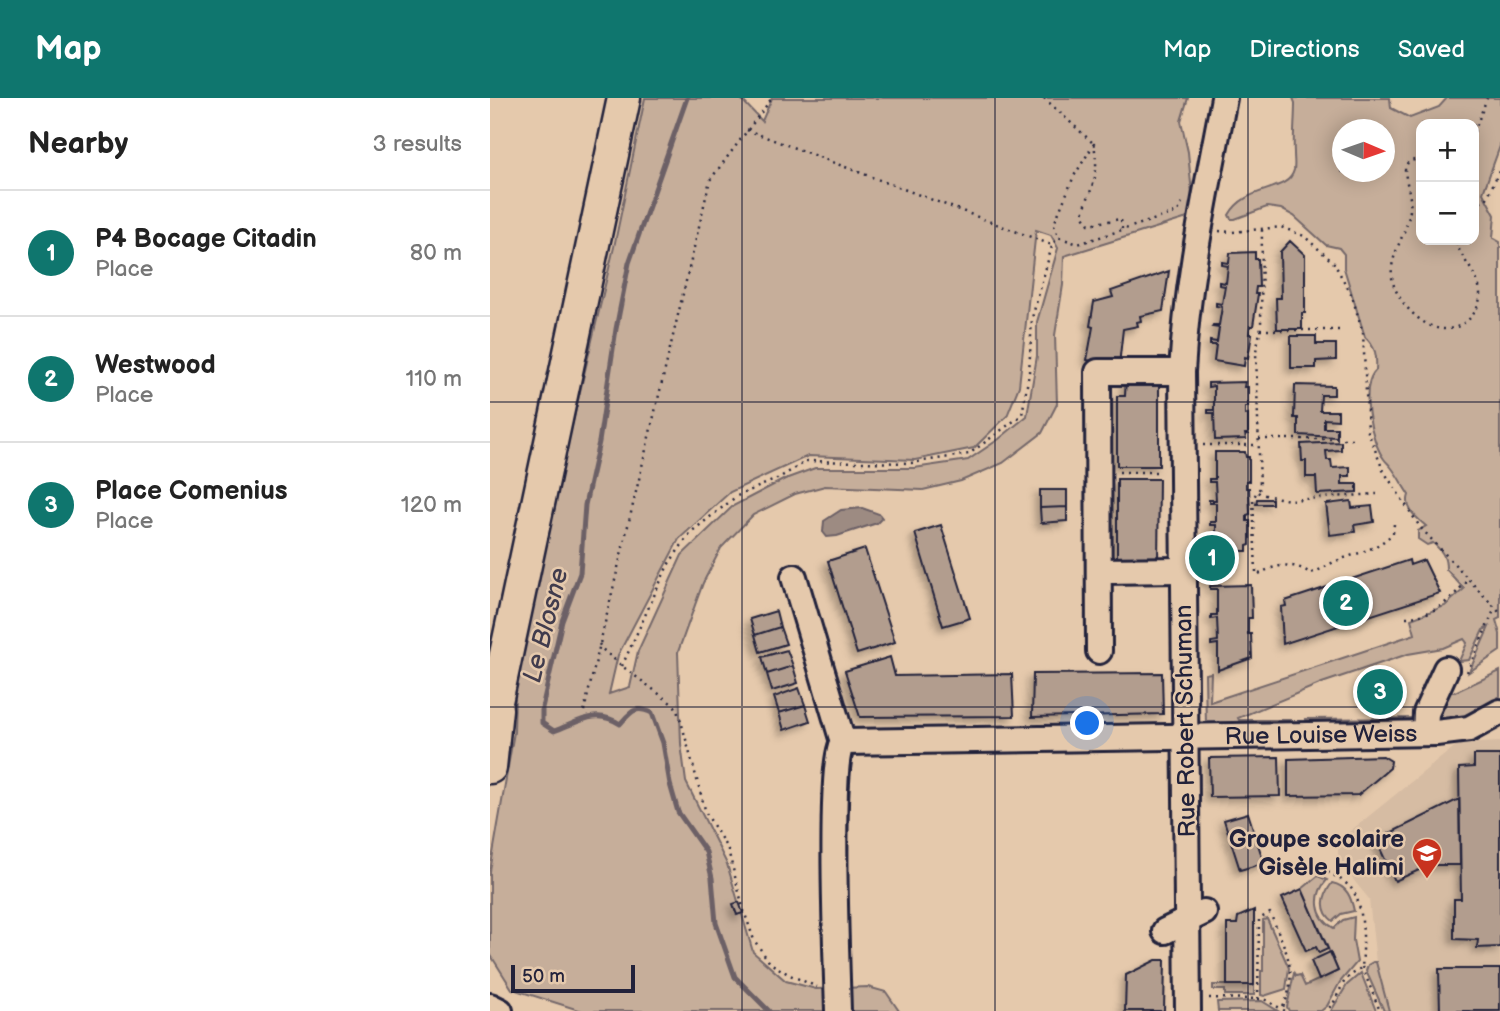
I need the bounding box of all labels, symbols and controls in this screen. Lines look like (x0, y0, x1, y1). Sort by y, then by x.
text: Map (35, 29, 101, 69)
text: Map (1163, 35, 1211, 64)
text: Directions (1249, 35, 1360, 64)
text: Saved (1398, 35, 1465, 64)
north arrow (1332, 119, 1395, 182)
map controls (1416, 119, 1479, 245)
button: + (1416, 119, 1479, 182)
text: Nearby (28, 126, 128, 162)
text: 3 results (373, 130, 462, 158)
button: − (1416, 182, 1479, 245)
text: P4 Bocage Citadin (95, 224, 317, 255)
text: 1 (46, 239, 56, 267)
text: 80 m (410, 239, 462, 267)
text: Place (95, 255, 153, 283)
text: Westwood (95, 350, 216, 381)
text: 2 (44, 365, 58, 393)
text: 110 m (405, 365, 462, 393)
text: Place (95, 381, 153, 409)
text: Place Comenius (95, 476, 288, 507)
text: 3 (44, 491, 58, 519)
text: 120 m (401, 491, 462, 519)
text: Place (95, 507, 153, 535)
pin: 1 (1189, 532, 1235, 584)
water label: Le Blosne (517, 565, 576, 686)
pin: 2 (1323, 577, 1369, 629)
street label: Rue Robert Schuman (1169, 604, 1202, 838)
pin: 3 (1357, 666, 1403, 718)
your location (1070, 706, 1104, 740)
street label: Rue Louise Weiss (1224, 719, 1418, 751)
place label: Groupe scolaire Gisèle Halimi (1229, 825, 1404, 882)
school or university icon: Groupe scolaire Gisèle Halimi (1410, 836, 1444, 880)
scale bar (511, 962, 635, 994)
text: 50 m (522, 965, 565, 988)

